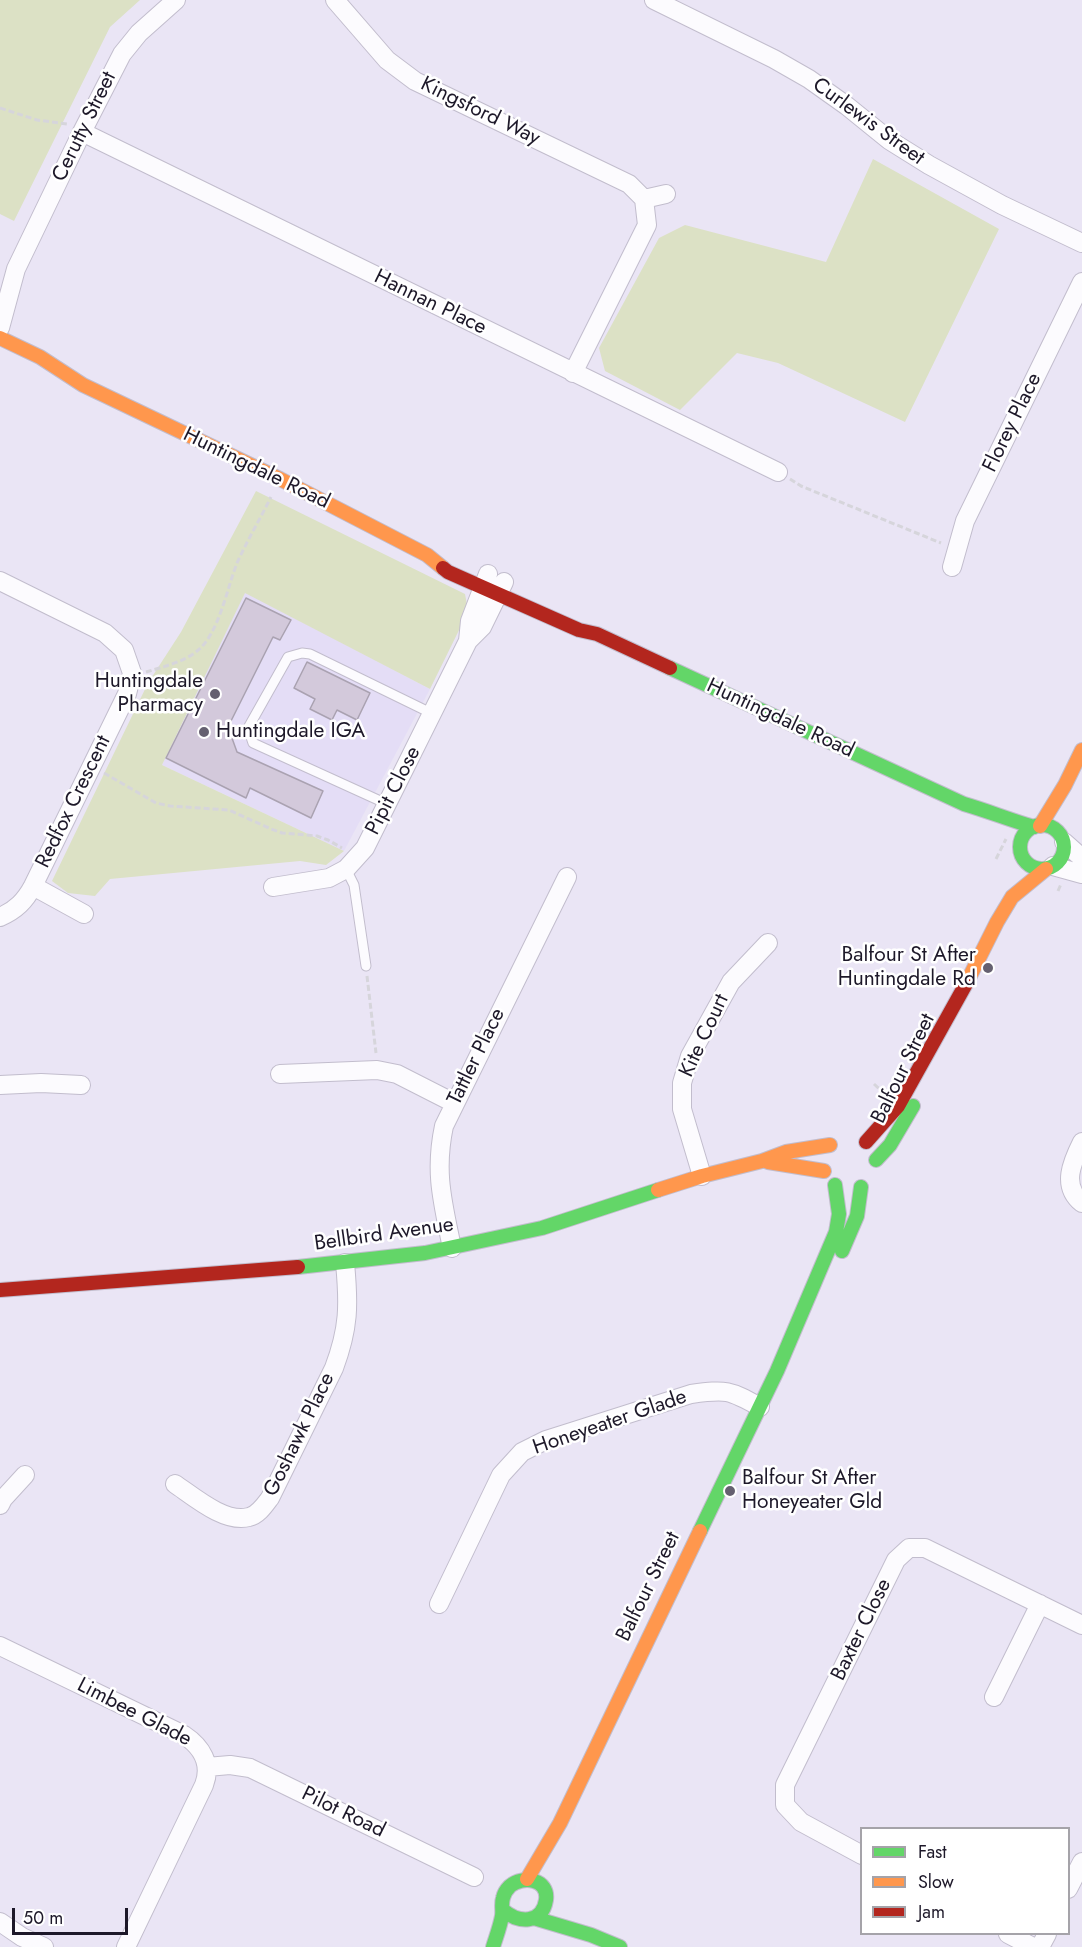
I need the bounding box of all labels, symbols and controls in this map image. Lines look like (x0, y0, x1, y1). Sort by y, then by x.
street label: Cerutty Street (48, 68, 122, 186)
street label: Kingsford Way (416, 72, 544, 152)
street label: Curlewis Street (807, 73, 929, 171)
street label: Hannan Place (370, 265, 490, 341)
street label: Florey Place (978, 369, 1048, 477)
street label: Huntingdale Road (179, 423, 333, 515)
place label: Huntingdale Pharmacy (95, 669, 203, 719)
street label: Huntingdale Road (702, 674, 858, 764)
marker: Huntingdale Pharmacy (208, 687, 222, 701)
place label: Huntingdale IGA (216, 719, 365, 745)
marker: Huntingdale IGA (197, 725, 211, 739)
street label: Redfox Crescent (31, 732, 117, 872)
street label: Pipit Close (361, 743, 427, 839)
place label: Balfour St After Huntingdale Rd (838, 943, 976, 993)
marker: Balfour St After Huntingdale Rd (981, 961, 995, 975)
street label: Kite Court (675, 991, 735, 1081)
street label: Tattler Place (443, 1005, 511, 1109)
street label: Balfour Street (867, 1010, 941, 1128)
street label: Bellbird Avenue (313, 1213, 455, 1257)
street label: Goshawk Place (259, 1369, 341, 1501)
street label: Honeyeater Glade (530, 1385, 690, 1461)
place label: Balfour St After Honeyeater Gld (742, 1466, 882, 1516)
marker: Balfour St After Honeyeater Gld (723, 1484, 737, 1498)
street label: Balfour Street (612, 1528, 686, 1646)
street label: Baxter Close (827, 1575, 897, 1685)
street label: Limbee Glade (73, 1673, 195, 1753)
street label: Pilot Road (297, 1782, 389, 1844)
legend (860, 1827, 1070, 1935)
text: Fast (918, 1839, 947, 1865)
text: Slow (918, 1869, 954, 1895)
scale bar (15, 1896, 130, 1934)
text: Jam (918, 1899, 945, 1925)
text: 50 m (23, 1905, 63, 1931)

